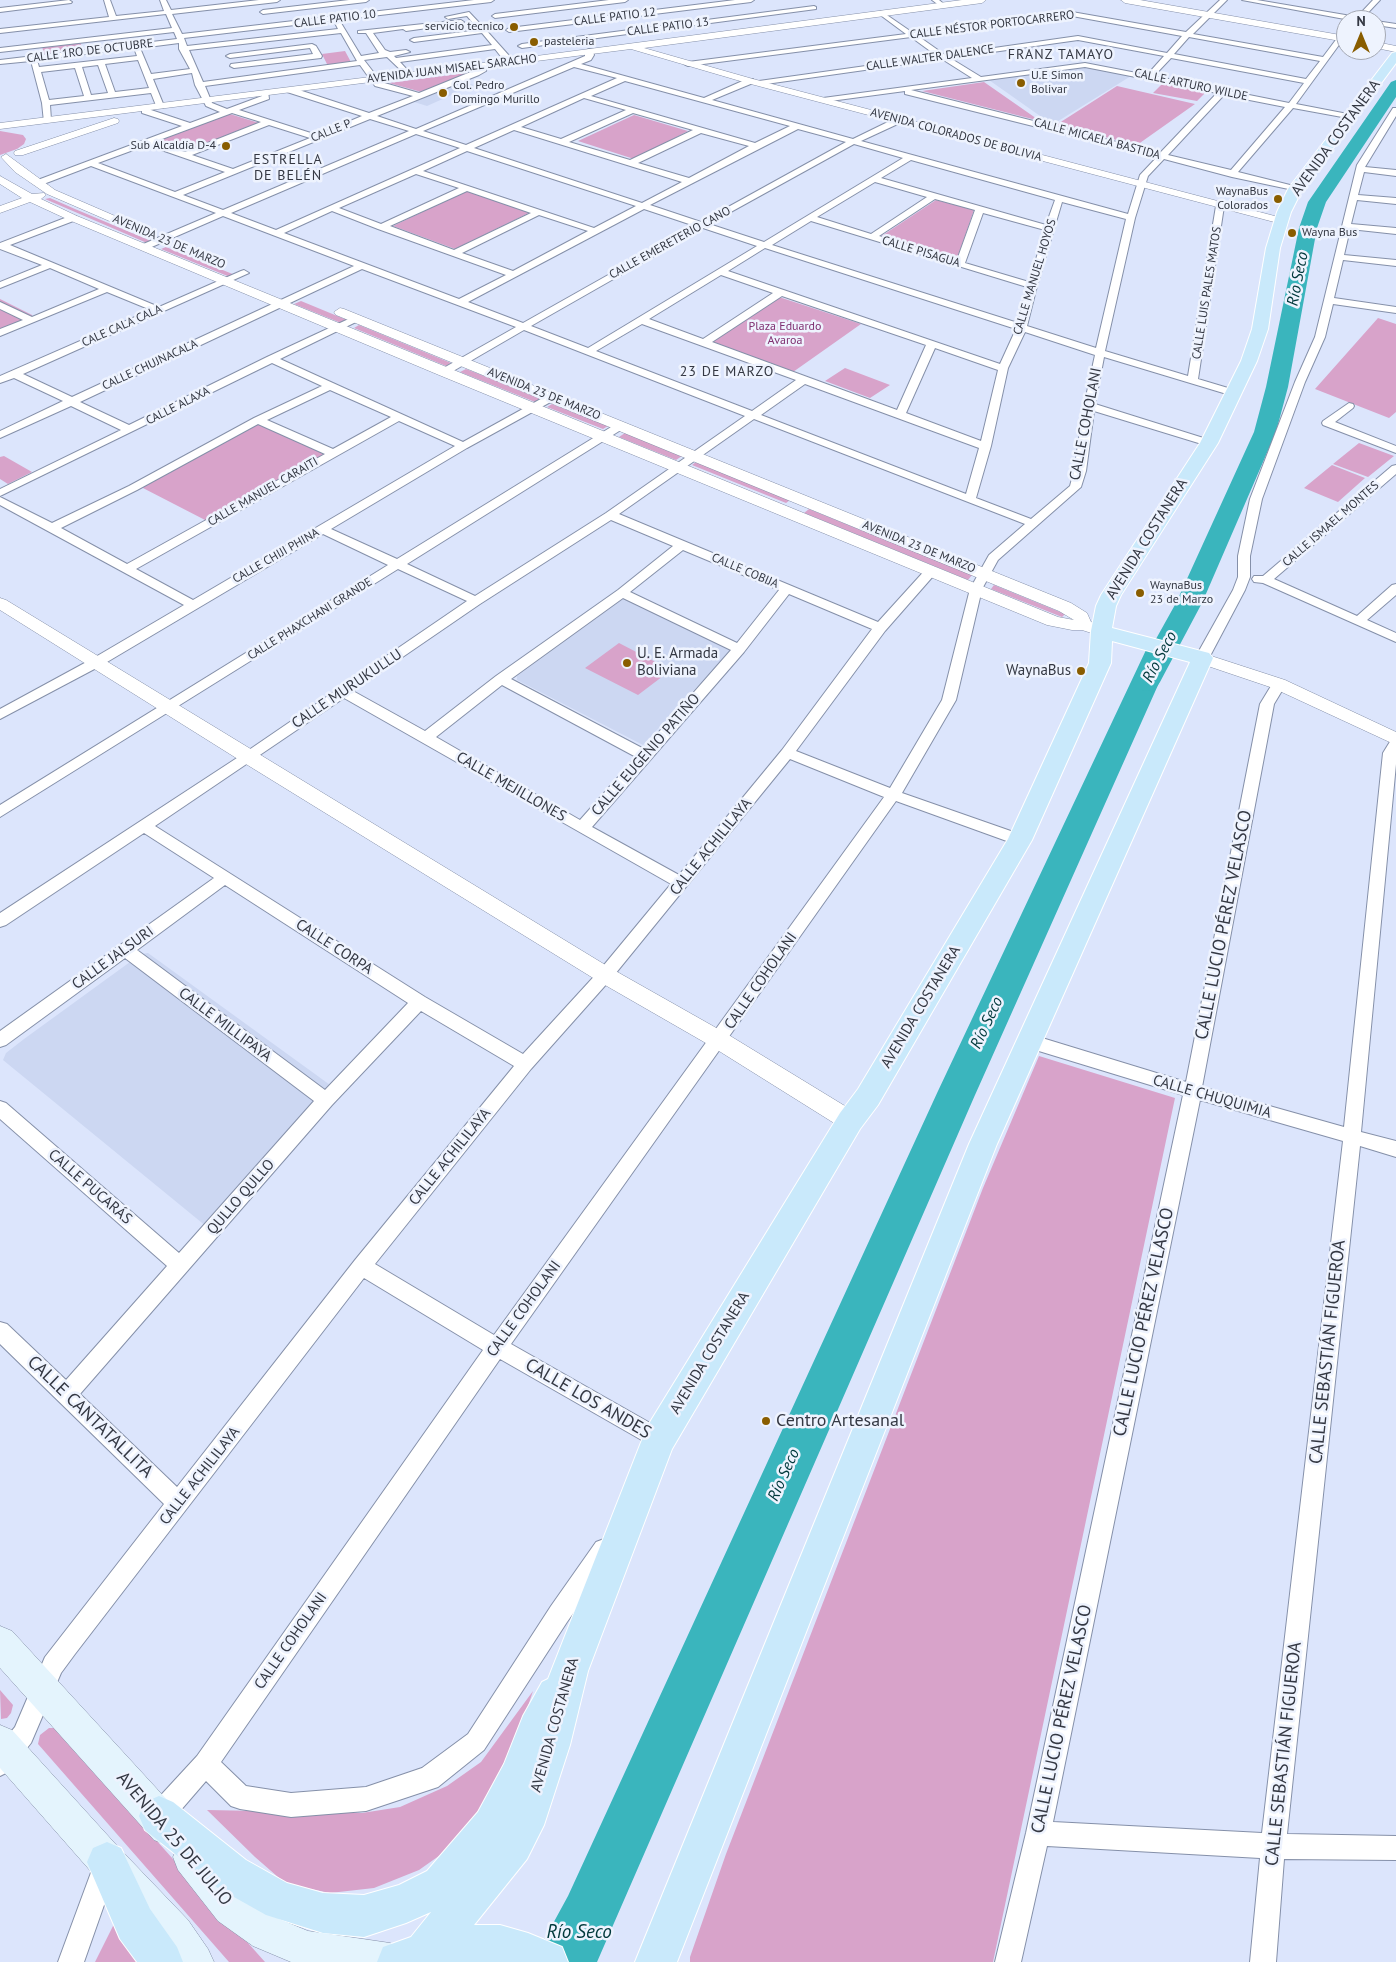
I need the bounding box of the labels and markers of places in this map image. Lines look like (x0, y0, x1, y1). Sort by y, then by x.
place label: servicio tecnico (425, 20, 504, 34)
marker: servicio tecnico (508, 21, 520, 33)
place label: pasteleria (544, 35, 594, 49)
marker: pasteleria (528, 36, 540, 48)
place label: U.E Simon Bolivar (1031, 69, 1083, 97)
marker: U.E Simon Bolivar (1015, 77, 1027, 89)
place label: Col. Pedro Domingo Murillo (453, 79, 540, 107)
marker: Col. Pedro Domingo Murillo (437, 87, 449, 99)
place label: Sub Alcaldía D-4 (131, 139, 216, 153)
marker: Sub Alcaldía D-4 (220, 140, 232, 152)
place label: WaynaBus Colorados (1216, 185, 1268, 213)
marker: WaynaBus Colorados (1272, 193, 1284, 205)
place label: Wayna Bus (1302, 226, 1357, 240)
marker: Wayna Bus (1286, 227, 1298, 239)
place label: WaynaBus 23 de Marzo (1150, 579, 1213, 607)
marker: WaynaBus 23 de Marzo (1134, 587, 1146, 599)
place label: U. E. Armada Boliviana (637, 645, 718, 680)
marker: U. E. Armada Boliviana (621, 657, 633, 669)
place label: WaynaBus (1006, 662, 1071, 680)
marker: WaynaBus (1075, 665, 1087, 677)
place label: Centro Artesanal (776, 1410, 904, 1432)
marker: Centro Artesanal (760, 1415, 772, 1427)

